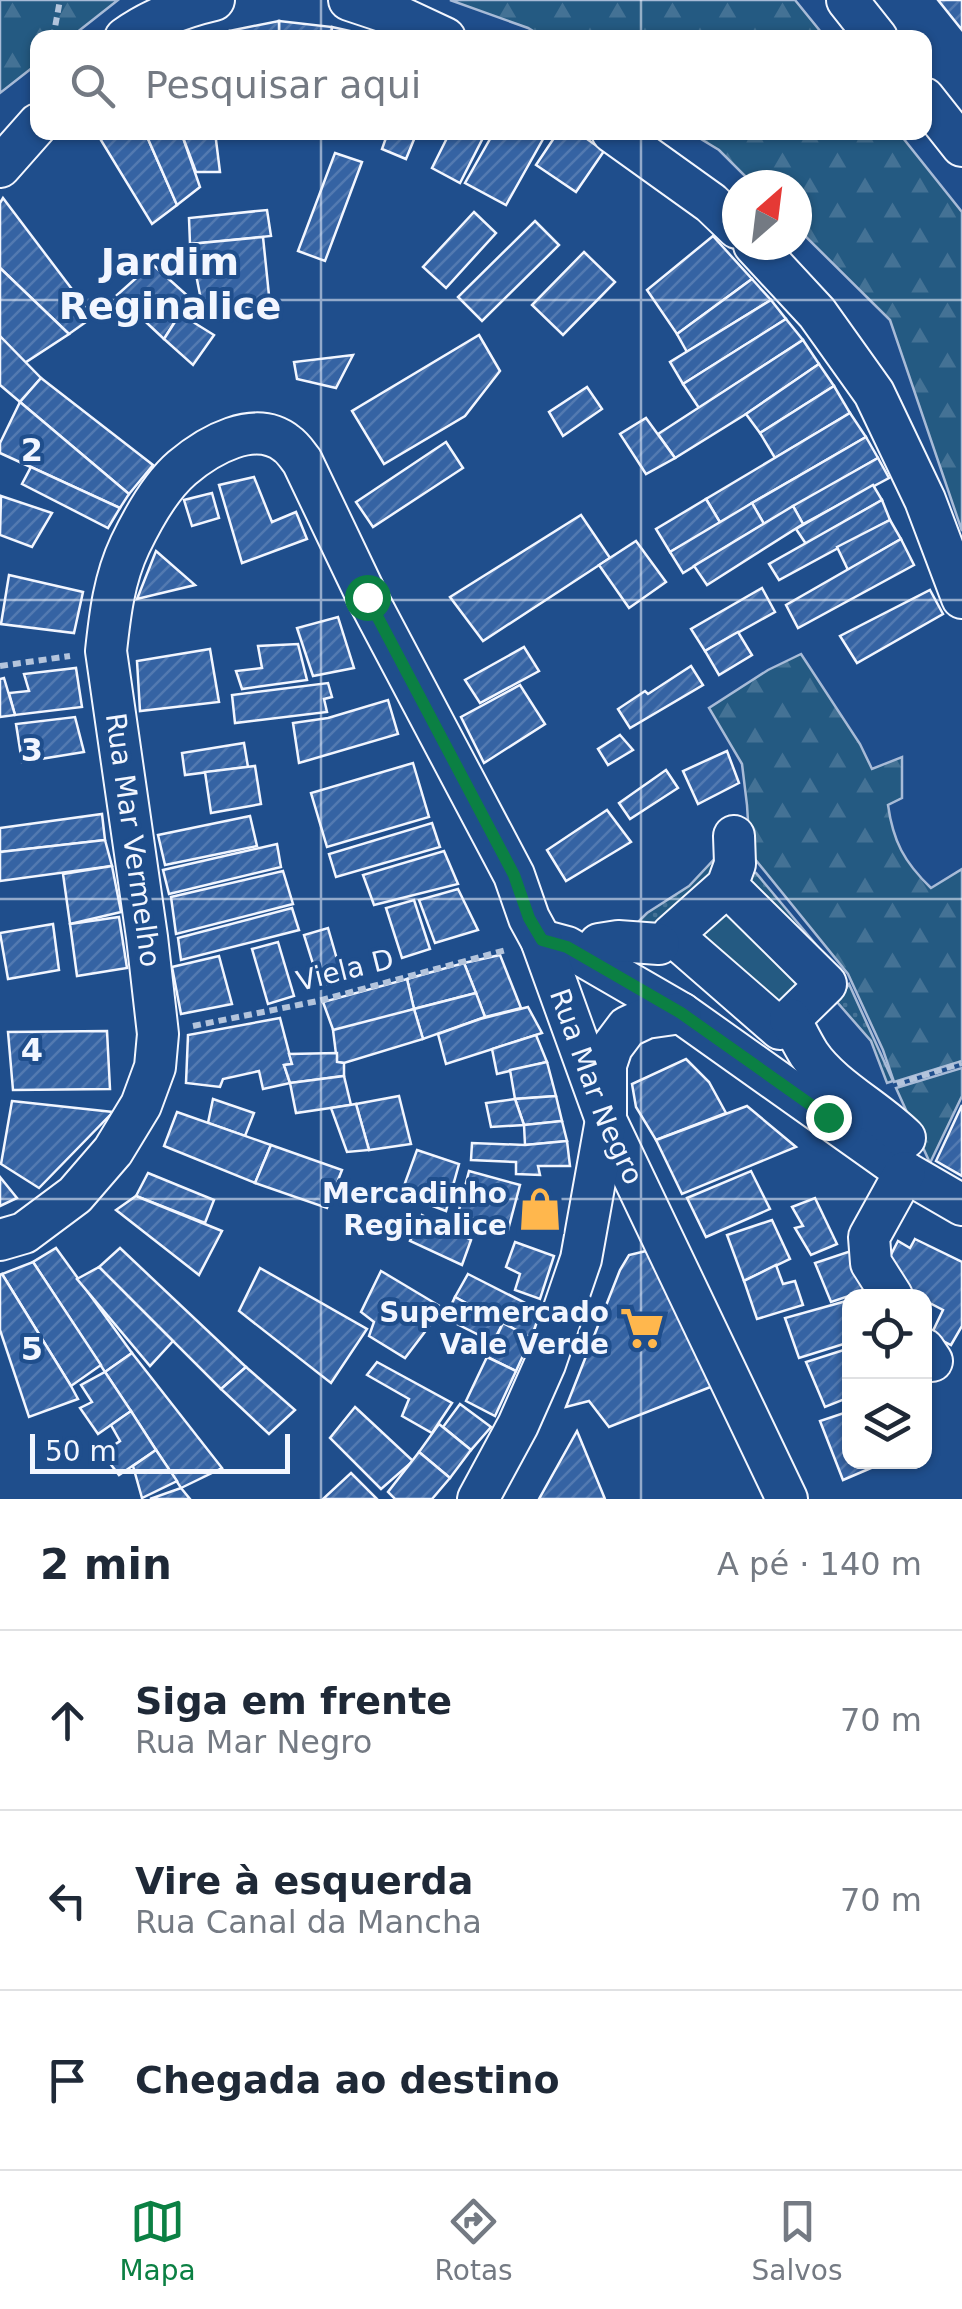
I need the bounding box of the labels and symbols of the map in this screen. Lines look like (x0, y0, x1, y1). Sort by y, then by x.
north arrow (722, 170, 812, 260)
district label: Jardim Reginalice (59, 240, 281, 328)
text: 2 (21, 431, 43, 469)
route start (345, 575, 391, 621)
street label: Rua Mar Vermelho (99, 711, 167, 969)
text: 3 (21, 731, 43, 769)
street label: Viela D (293, 942, 397, 998)
street label: Rua Mar Negro (543, 984, 651, 1189)
text: 4 (21, 1031, 43, 1069)
route end (806, 1095, 852, 1141)
place label: Mercadinho Reginalice (322, 1177, 507, 1242)
shop icon: Mercadinho Reginalice (516, 1185, 564, 1233)
place label: Supermercado Vale Verde (379, 1296, 609, 1361)
supermarket icon: Supermercado Vale Verde (618, 1304, 666, 1352)
text: 5 (21, 1330, 43, 1368)
scale bar (30, 1429, 290, 1474)

